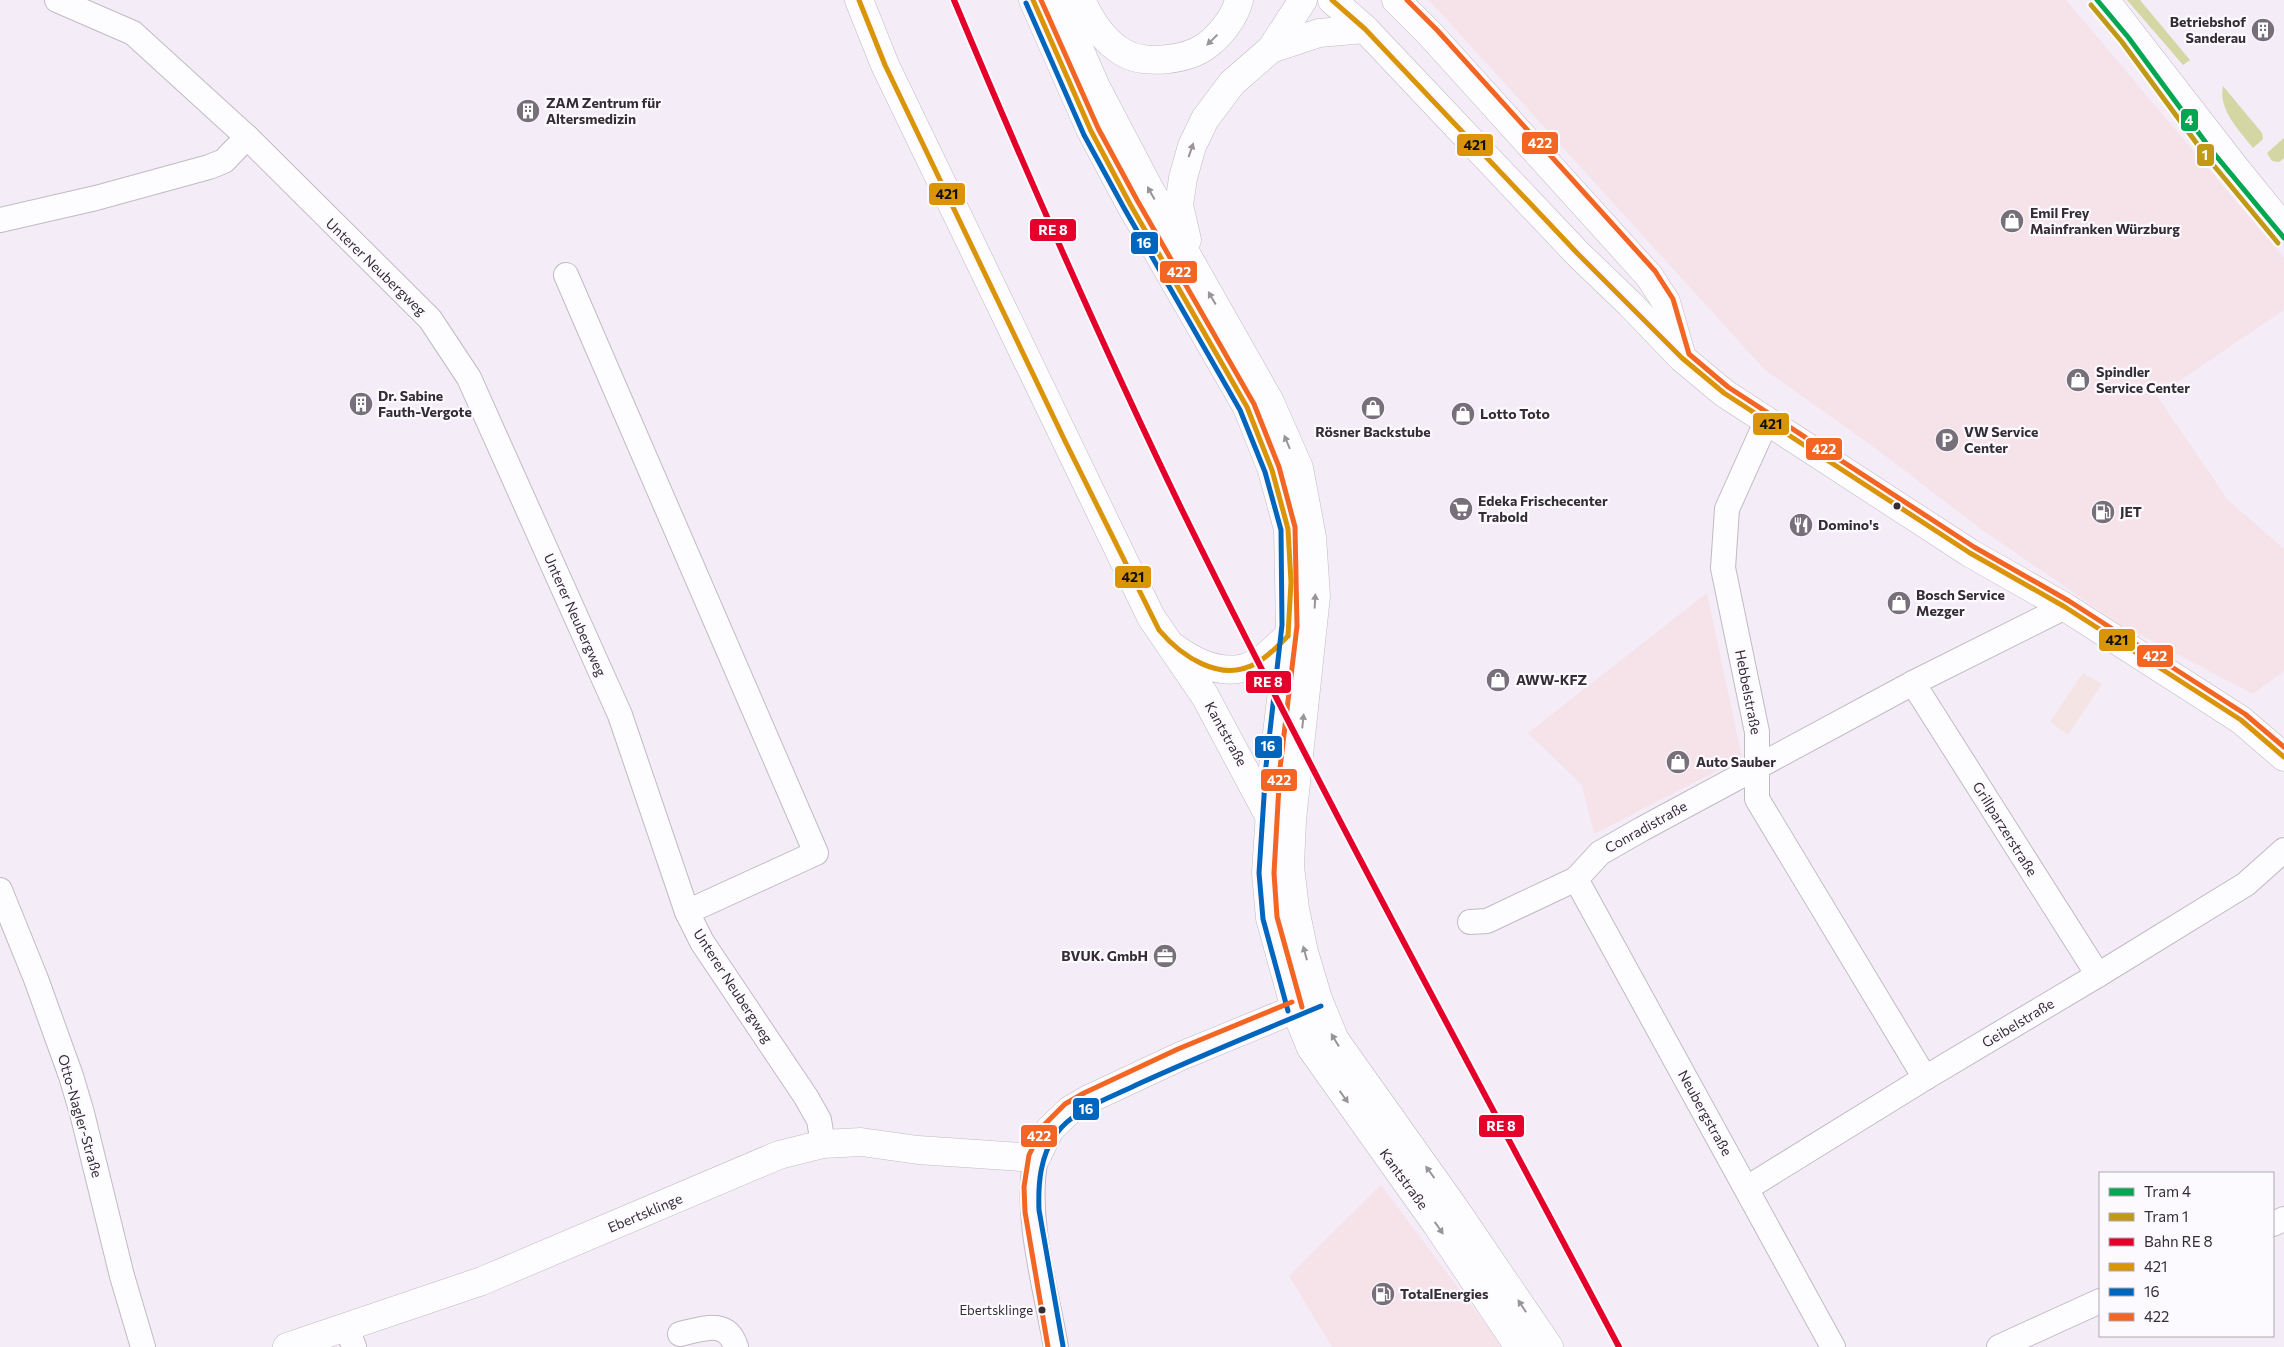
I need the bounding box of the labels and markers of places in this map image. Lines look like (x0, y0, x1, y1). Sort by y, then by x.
place label: Betriebshof Sanderau (2170, 13, 2246, 46)
building icon: Betriebshof Sanderau (2250, 17, 2276, 43)
place label: ZAM Zentrum für Altersmedizin (546, 94, 661, 127)
building icon: ZAM Zentrum für Altersmedizin (515, 98, 541, 124)
place label: Emil Frey Mainfranken Würzburg (2030, 204, 2180, 237)
shop icon: Emil Frey Mainfranken Würzburg (1999, 208, 2025, 234)
place label: Spindler Service Center (2096, 363, 2190, 396)
shop icon: Spindler Service Center (2065, 367, 2091, 393)
place label: Dr. Sabine Fauth-Vergote (378, 387, 472, 420)
building icon: Dr. Sabine Fauth-Vergote (348, 391, 374, 417)
shop icon: Rösner Backstube (1360, 395, 1386, 421)
shop icon: Lotto Toto (1450, 401, 1476, 427)
place label: Lotto Toto (1480, 405, 1550, 422)
place label: Rösner Backstube (1315, 423, 1431, 440)
place label: VW Service Center (1964, 423, 2038, 456)
parking icon: VW Service Center (1934, 427, 1960, 453)
place label: Edeka Frischecenter Trabold (1478, 492, 1608, 525)
supermarket icon: Edeka Frischecenter Trabold (1448, 496, 1474, 522)
fuel station icon: JET (2090, 499, 2116, 525)
unlabelled marker (1892, 501, 1902, 511)
place label: JET (2120, 503, 2142, 520)
restaurant icon: Domino's (1788, 512, 1814, 538)
place label: Domino's (1818, 516, 1879, 533)
place label: Bosch Service Mezger (1916, 586, 2005, 619)
shop icon: Bosch Service Mezger (1886, 590, 1912, 616)
shop icon: AWW-KFZ (1485, 667, 1511, 693)
place label: AWW-KFZ (1516, 671, 1588, 688)
shop icon: Auto Sauber (1665, 749, 1691, 775)
place label: Auto Sauber (1696, 753, 1776, 770)
office icon: BVUK. GmbH (1152, 943, 1178, 969)
place label: BVUK. GmbH (1061, 947, 1148, 964)
fuel station icon: TotalEnergies (1370, 1281, 1396, 1307)
place label: TotalEnergies (1400, 1285, 1489, 1302)
place label: Ebertsklinge (959, 1302, 1033, 1318)
marker: Ebertsklinge (1037, 1305, 1047, 1315)

